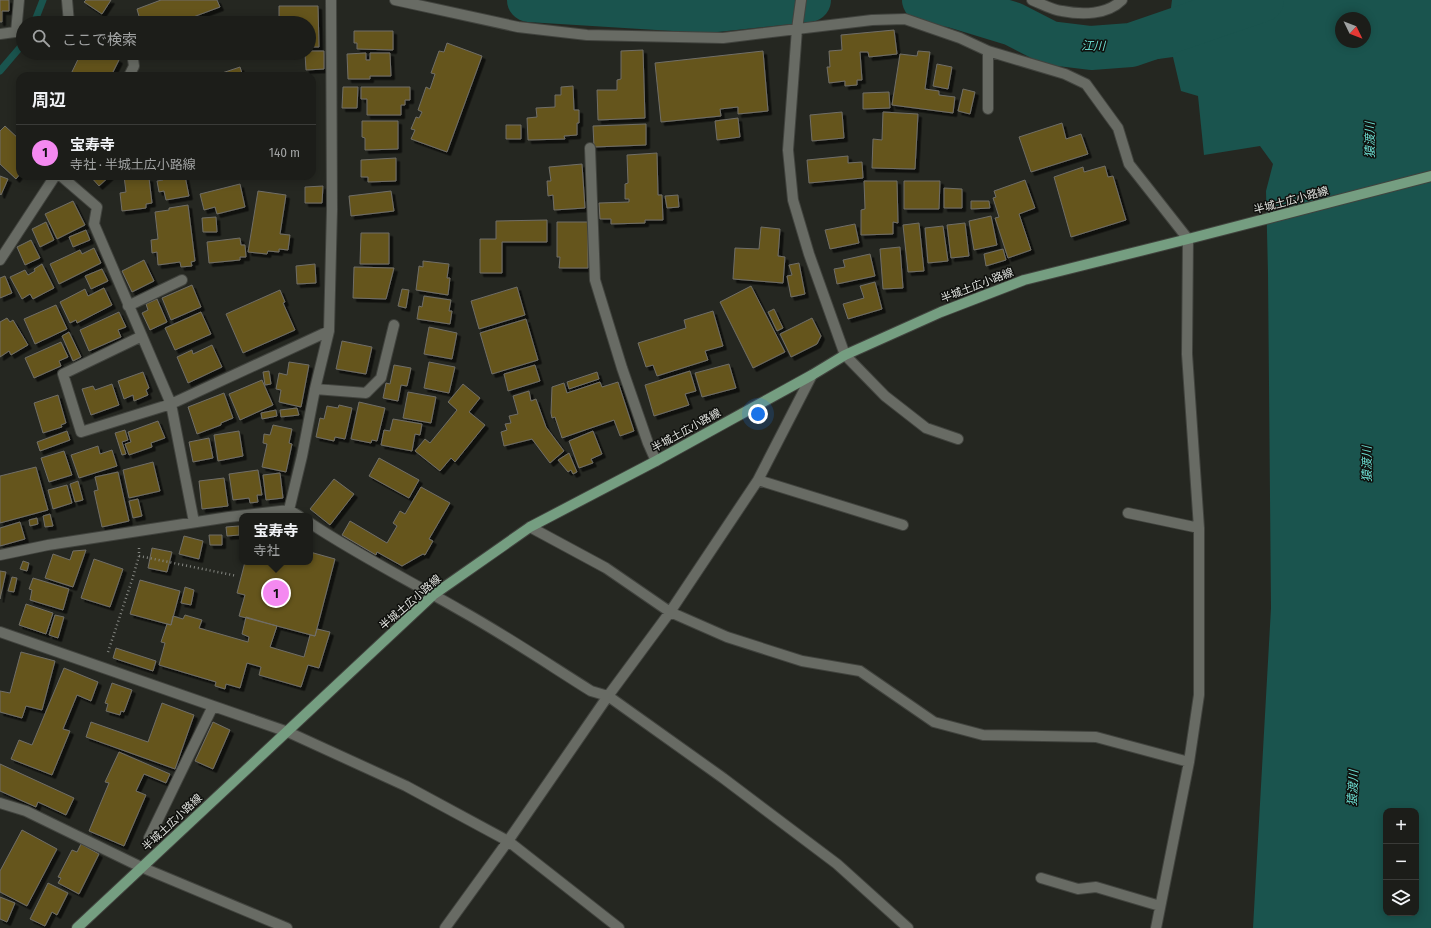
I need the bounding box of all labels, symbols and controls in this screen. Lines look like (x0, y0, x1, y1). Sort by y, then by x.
north arrow (1335, 12, 1371, 48)
search box (16, 16, 316, 60)
icon: search (30, 27, 52, 49)
text: ここで検索 (62, 31, 137, 49)
water label: 江川 (1081, 39, 1107, 53)
text: 周辺 (32, 90, 66, 111)
water label: 猿渡川 (1363, 120, 1377, 158)
text: 宝寿寺 (70, 136, 115, 154)
text: 1 (42, 145, 48, 160)
text: 140 m (269, 145, 300, 160)
text: 寺社 · 半城土広小路線 (70, 157, 196, 172)
street label: 半城土広小路線 (1252, 184, 1330, 217)
street label: 半城土広小路線 (939, 266, 1015, 305)
your location (748, 404, 768, 424)
street label: 半城土広小路線 (649, 406, 723, 455)
water label: 猿渡川 (1360, 444, 1374, 482)
popup (239, 513, 313, 565)
text: 宝寿寺 (253, 522, 299, 540)
text: 寺社 (253, 543, 280, 558)
street label: 半城土広小路線 (377, 572, 444, 633)
pin: 1 (263, 578, 289, 608)
water label: 猿渡川 (1345, 768, 1361, 806)
street label: 半城土広小路線 (140, 791, 205, 853)
map controls (1383, 808, 1419, 916)
button: + (1383, 808, 1419, 844)
button: − (1383, 844, 1419, 880)
button: layers (1383, 880, 1419, 916)

